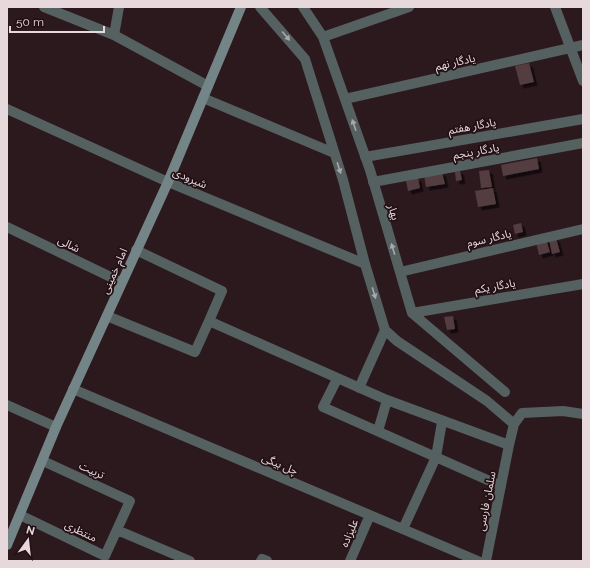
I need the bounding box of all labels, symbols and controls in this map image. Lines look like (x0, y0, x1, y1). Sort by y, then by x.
scale bar (10, 8, 104, 34)
text: 50 m (16, 15, 44, 29)
one-way arrow (281, 31, 290, 42)
street label: یادگار نهم (434, 52, 477, 75)
street label: یادگار هفتم (447, 116, 497, 139)
one-way arrow (350, 118, 356, 130)
street label: یادگار پنجم (452, 141, 500, 164)
one-way arrow (336, 162, 342, 174)
street label: شیرودی (171, 166, 209, 192)
street label: بهار (385, 202, 402, 222)
street label: یادگار سوم (466, 227, 513, 251)
street label: شالی (56, 234, 82, 255)
one-way arrow (390, 242, 396, 254)
street label: امام خمینی (99, 246, 131, 296)
street label: یادگار یکم (474, 276, 517, 298)
one-way arrow (371, 287, 377, 299)
street label: چل بیگی (259, 451, 300, 479)
street label: تربیت (77, 459, 107, 482)
street label: سلمان فارسی (474, 470, 499, 532)
street label: علیزاده (338, 517, 361, 549)
street label: منتظری (63, 518, 99, 545)
north arrow (8, 520, 48, 560)
text: N (25, 523, 36, 538)

